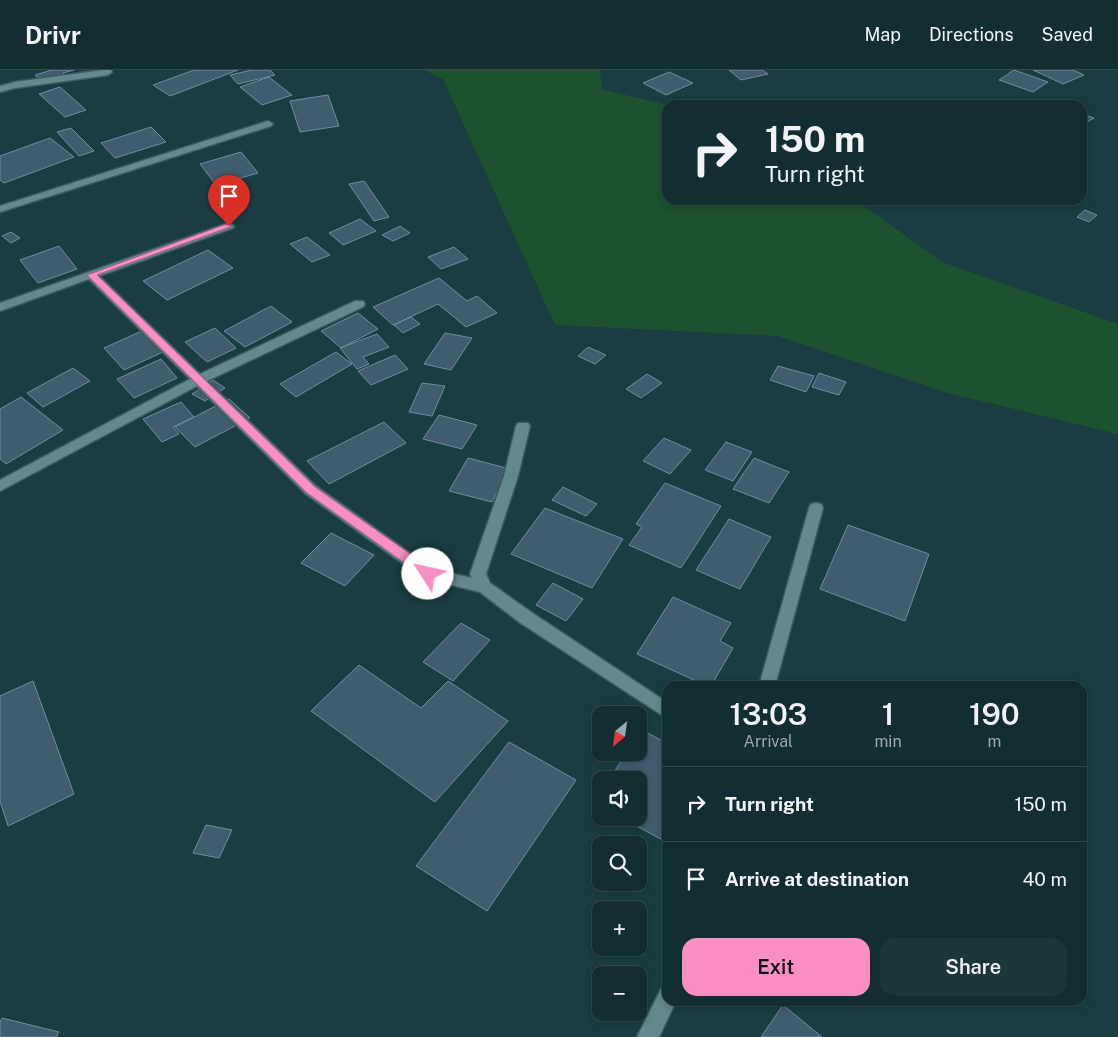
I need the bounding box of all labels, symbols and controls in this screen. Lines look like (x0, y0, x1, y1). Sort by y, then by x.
text: Drivr (25, 21, 81, 49)
text: Map (864, 24, 901, 45)
text: Directions (929, 24, 1014, 45)
text: Saved (1042, 24, 1093, 45)
text: 150 m (765, 119, 865, 160)
icon: right (682, 120, 747, 185)
text: Turn right (765, 161, 865, 187)
pin (208, 175, 250, 226)
icon: arrive (215, 182, 243, 210)
position arrow (401, 547, 453, 599)
text: 13:03 (729, 696, 807, 732)
text: 1 (882, 696, 894, 732)
text: 190 (969, 696, 1020, 732)
north arrow (592, 706, 648, 761)
map controls (592, 706, 647, 1021)
text: Arrival (744, 732, 793, 751)
text: min (874, 732, 902, 751)
text: m (987, 732, 1001, 751)
button: sound (592, 771, 647, 826)
icon: right (682, 790, 710, 818)
text: Turn right (725, 793, 814, 815)
text: 150 m (1014, 793, 1067, 815)
button: search (592, 836, 647, 891)
icon: arrive (682, 865, 710, 893)
text: Arrive at destination (725, 868, 909, 890)
text: 40 m (1022, 868, 1067, 890)
button: + (592, 901, 647, 956)
button: Exit (682, 938, 870, 996)
button: Share (880, 938, 1067, 996)
button: − (592, 966, 647, 1021)

